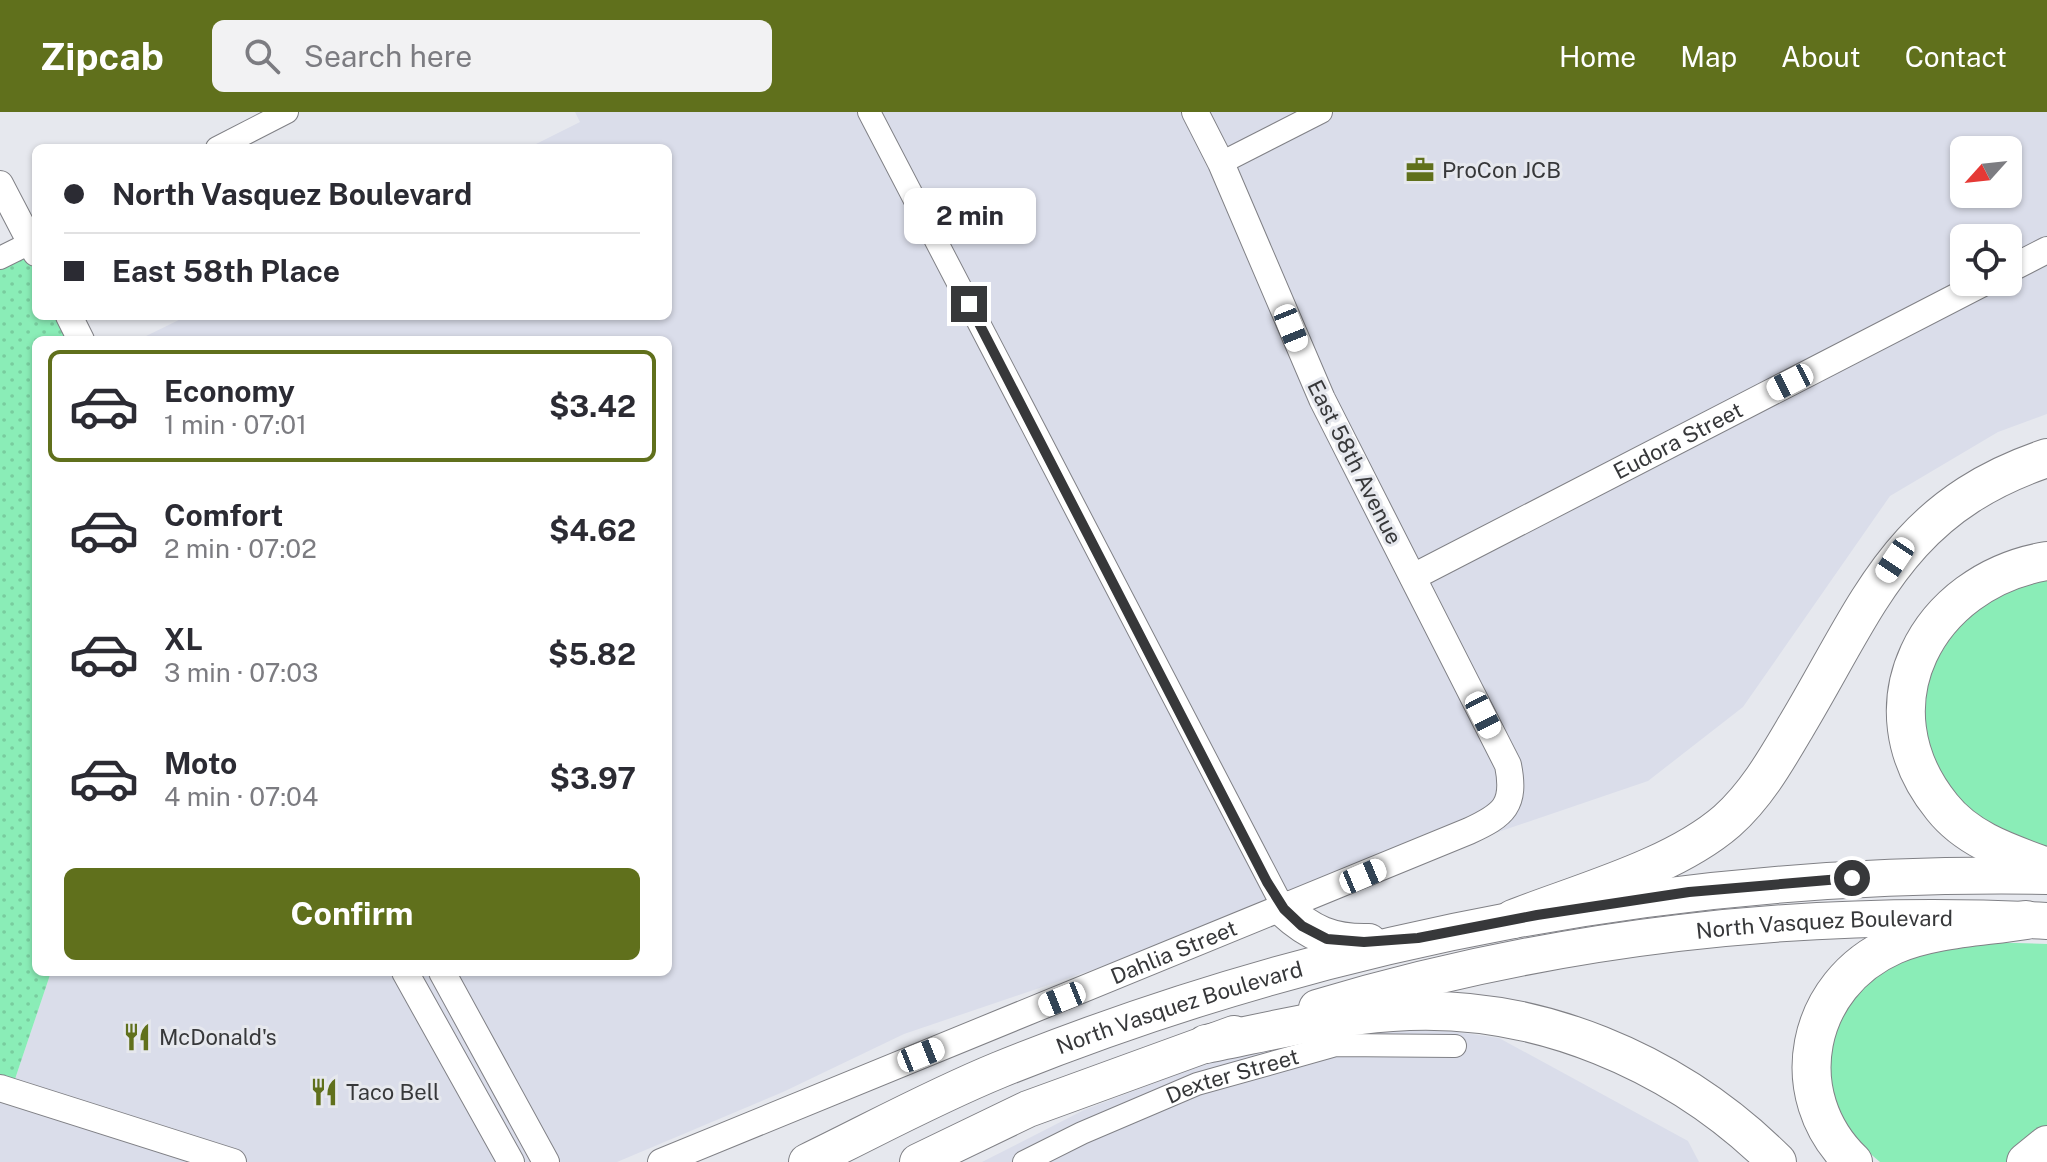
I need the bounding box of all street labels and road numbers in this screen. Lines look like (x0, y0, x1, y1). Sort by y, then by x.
street label: East 58th Avenue (1302, 376, 1408, 548)
street label: Eudora Street (1609, 396, 1747, 484)
street label: North Vasquez Boulevard (1695, 905, 1953, 944)
street label: Dahlia Street (1107, 915, 1241, 989)
street label: North Vasquez Boulevard (1052, 956, 1305, 1059)
street label: Dexter Street (1162, 1043, 1302, 1109)

